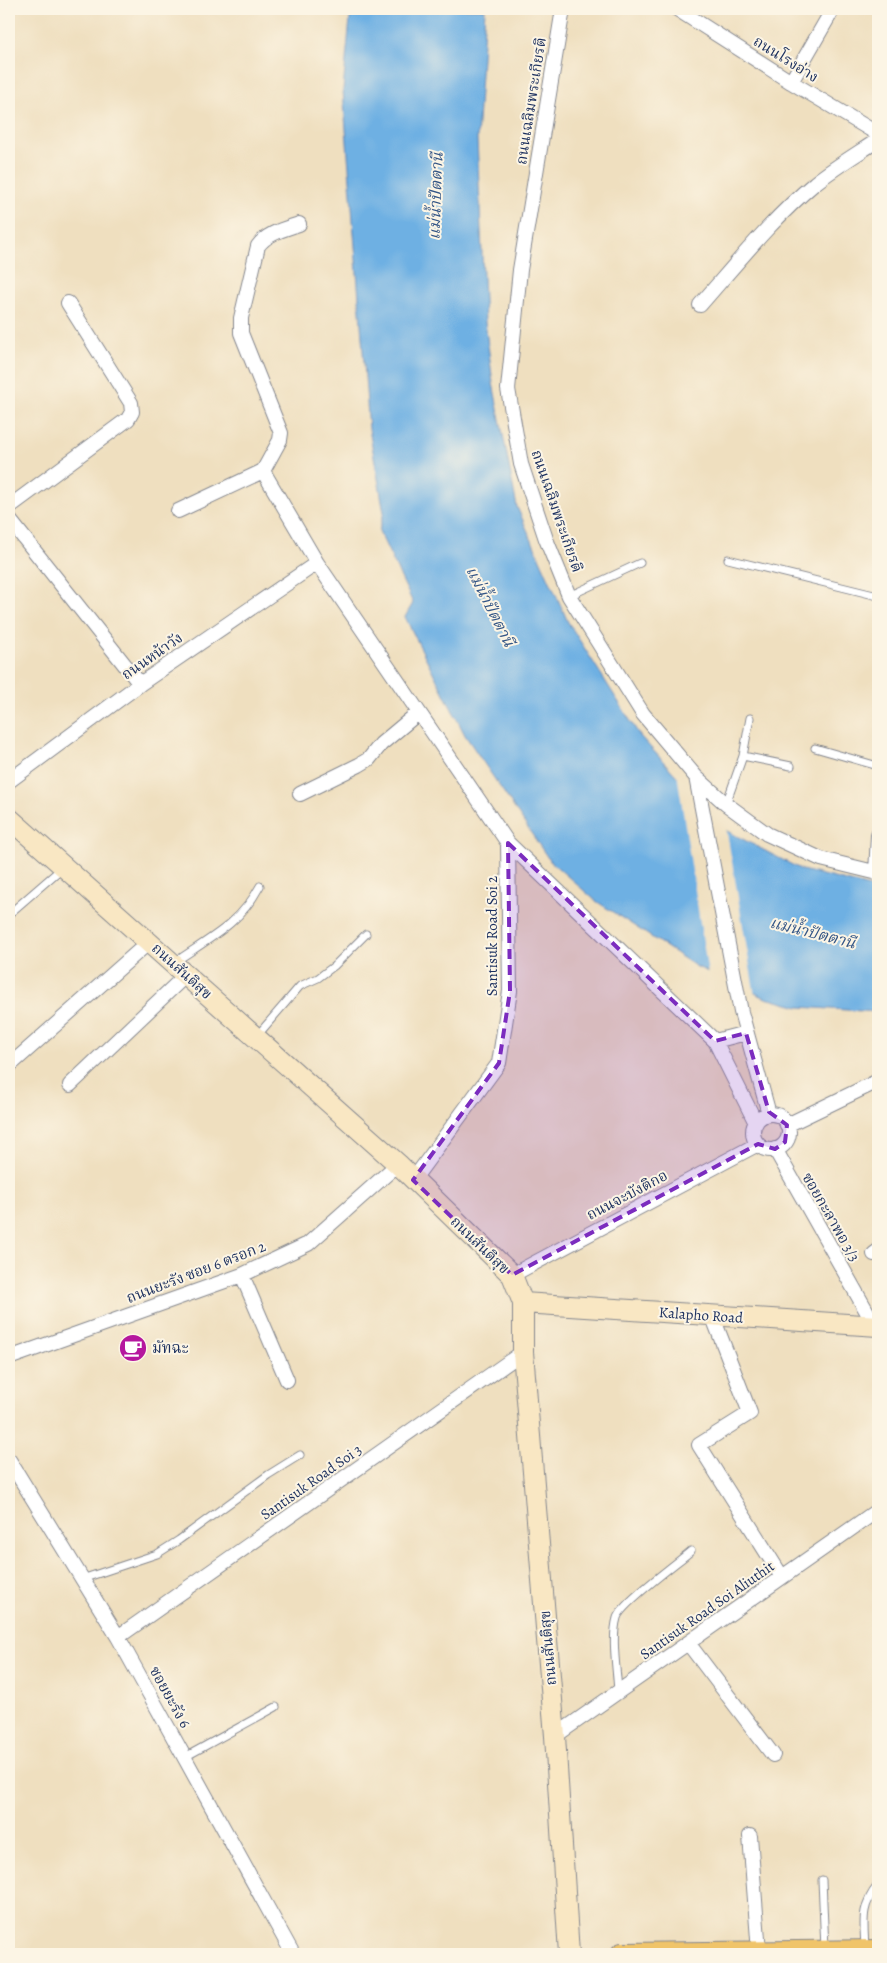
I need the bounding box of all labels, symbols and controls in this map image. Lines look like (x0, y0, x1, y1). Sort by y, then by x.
street label: ถนนโรงอ่าง (750, 30, 823, 87)
street label: ถนนเฉลิมพระเกียรติ (511, 36, 551, 166)
water label: แม่น้ำปัตตานี (422, 151, 449, 240)
street label: ถนนเฉลิมพระเกียรติ (527, 447, 587, 575)
water label: แม่น้ำปัตตานี (460, 562, 521, 651)
street label: ถนนหน้าวัง (117, 628, 187, 684)
street label: Santisuk Road Soi 2 (482, 876, 502, 996)
water label: แม่น้ำปัตตานี (768, 911, 859, 955)
street label: ถนนสันติสุข (147, 938, 217, 1004)
street label: ถนนจะบังติกอ (583, 1165, 671, 1225)
street label: ซอยกะลาพอ 3/3 (797, 1169, 865, 1265)
street label: ถนนสันติสุข (445, 1212, 514, 1279)
street label: ถนนยะรัง ซอย 6 ตรอก 2 (123, 1236, 269, 1308)
street label: Kalapho Road (658, 1302, 745, 1328)
cafe icon: มัทฉะ (118, 1333, 148, 1363)
place label: มัทฉะ (152, 1338, 189, 1358)
street label: Santisuk Road Soi 3 (256, 1440, 366, 1524)
street label: Santisuk Road Soi Aliuthit (636, 1556, 778, 1664)
street label: ถนนสันติสุข (535, 1610, 562, 1686)
street label: ซอยยะรัง 6 (145, 1663, 195, 1732)

